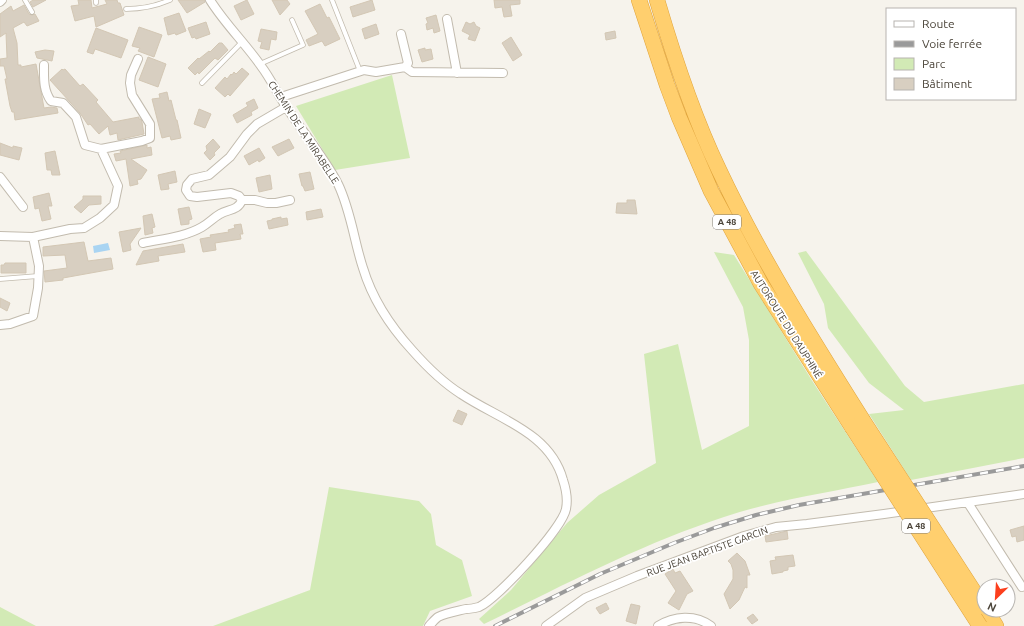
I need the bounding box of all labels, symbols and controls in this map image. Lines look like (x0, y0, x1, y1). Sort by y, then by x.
legend (886, 8, 1016, 100)
text: Route (922, 17, 955, 30)
text: Voie ferrée (922, 37, 982, 50)
text: Parc (922, 57, 946, 70)
text: Bâtiment (922, 77, 972, 90)
street label: CHEMIN DE LA MIRABELLE (266, 79, 341, 186)
road number: A 48 (713, 215, 741, 229)
street label: AUTOROUTE DU DAUPHINÉ (749, 268, 826, 381)
road number: A 48 (902, 519, 930, 533)
street label: RUE JEAN BAPTISTE GARCIN (645, 524, 769, 579)
north arrow (976, 578, 1016, 618)
text: N (986, 600, 998, 614)

